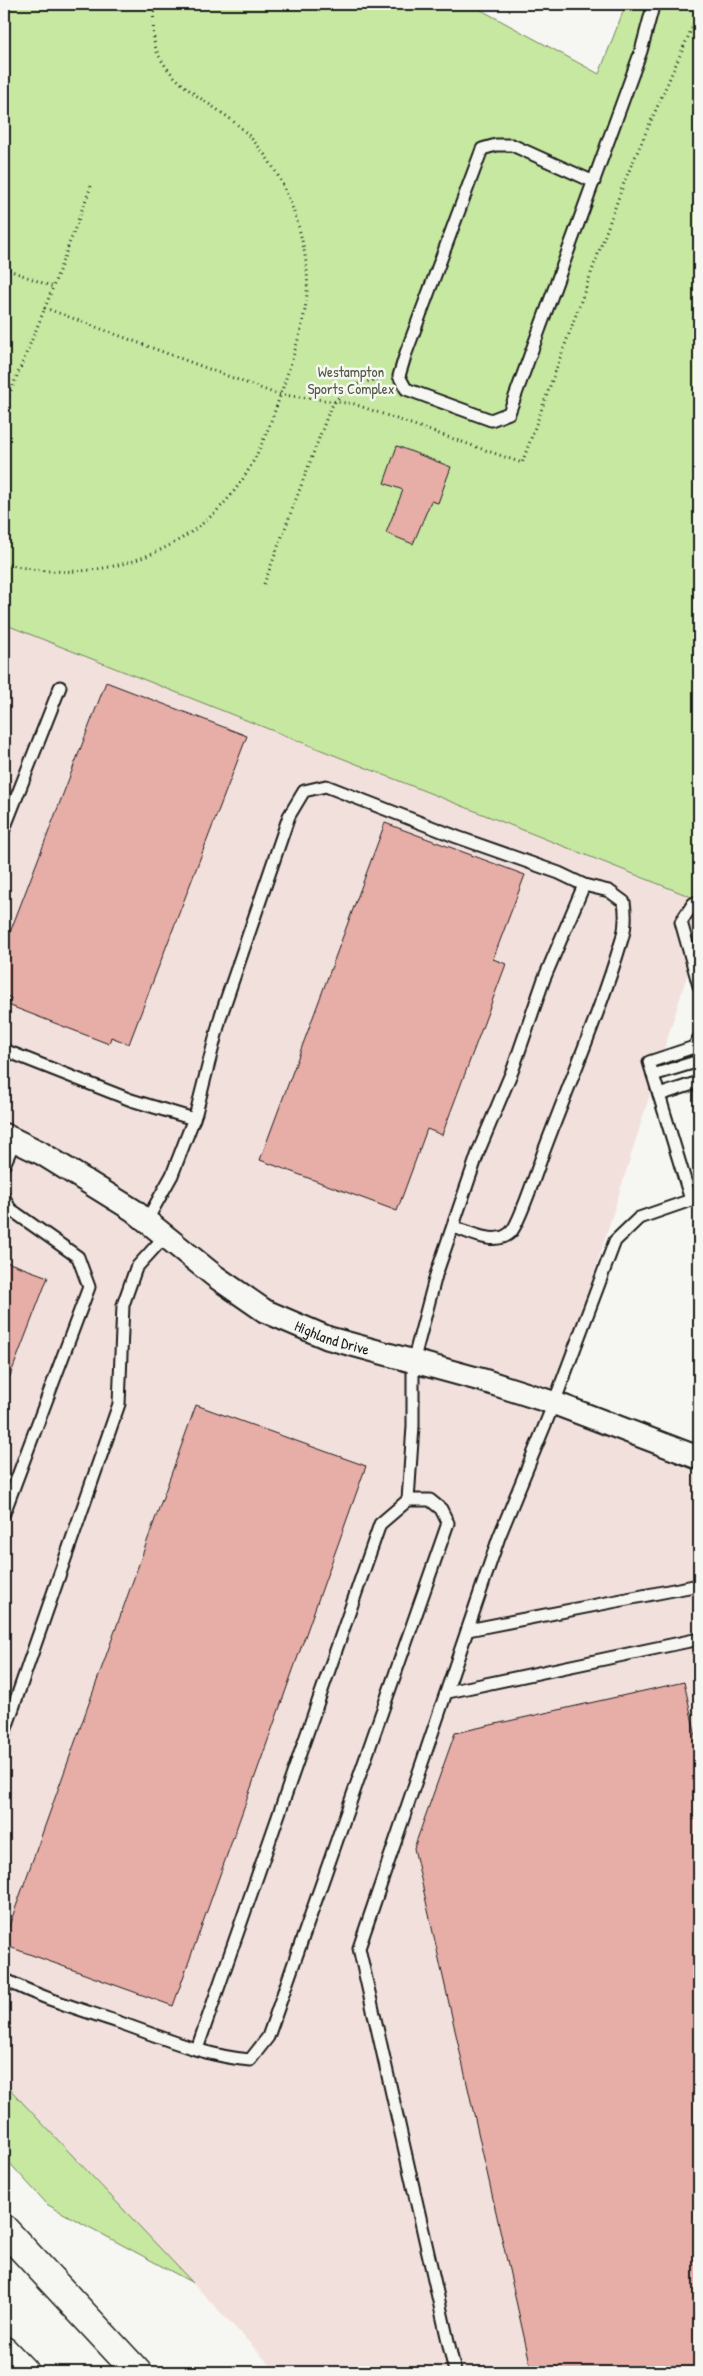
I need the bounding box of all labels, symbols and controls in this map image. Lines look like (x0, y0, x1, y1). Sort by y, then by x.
park label: Westampton Sports Complex (307, 361, 395, 399)
street label: Highland Drive (292, 1315, 372, 1359)

